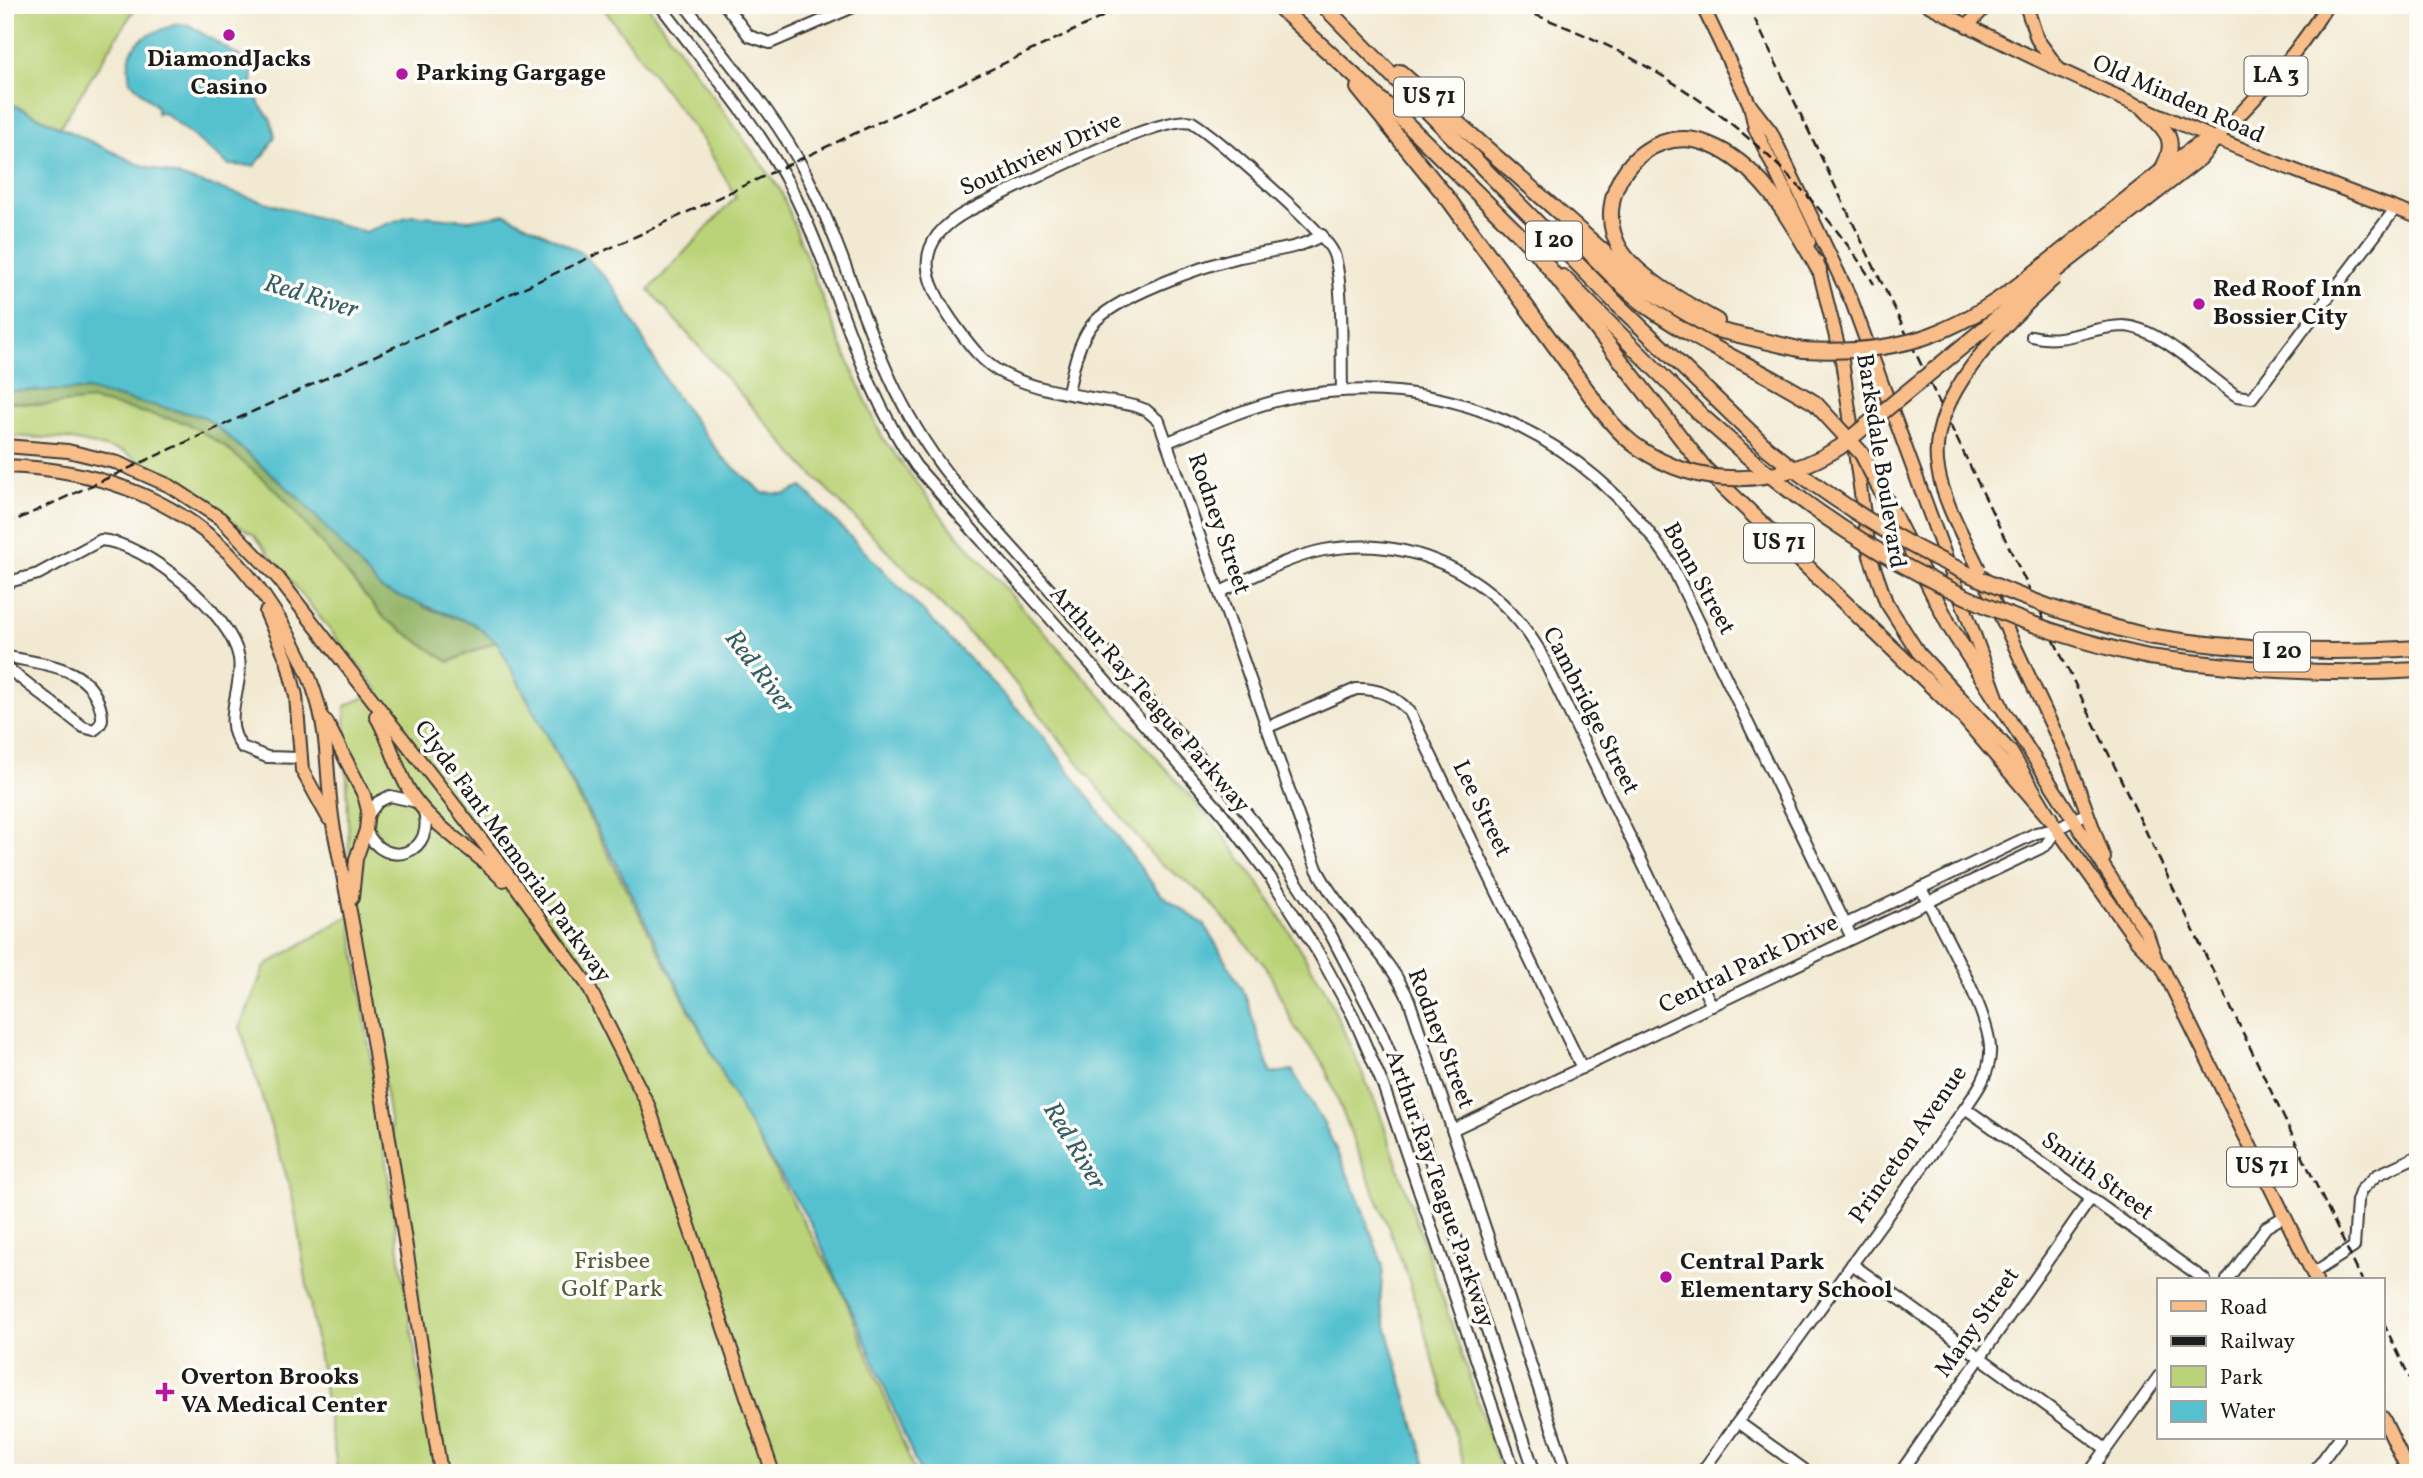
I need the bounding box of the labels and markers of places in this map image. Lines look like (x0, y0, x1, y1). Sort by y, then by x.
marker: DiamondJacks Casino (221, 27, 237, 43)
place label: DiamondJacks Casino (147, 43, 311, 105)
place label: Parking Gargage (416, 57, 606, 91)
marker: Parking Gargage (394, 66, 410, 82)
place label: Red Roof Inn Bossier City (2213, 273, 2362, 335)
marker: Red Roof Inn Bossier City (2191, 296, 2207, 312)
place label: Central Park Elementary School (1680, 1246, 1893, 1308)
marker: Central Park Elementary School (1658, 1269, 1674, 1285)
place label: Overton Brooks VA Medical Center (181, 1361, 387, 1423)
marker: Overton Brooks VA Medical Center (155, 1382, 175, 1402)

